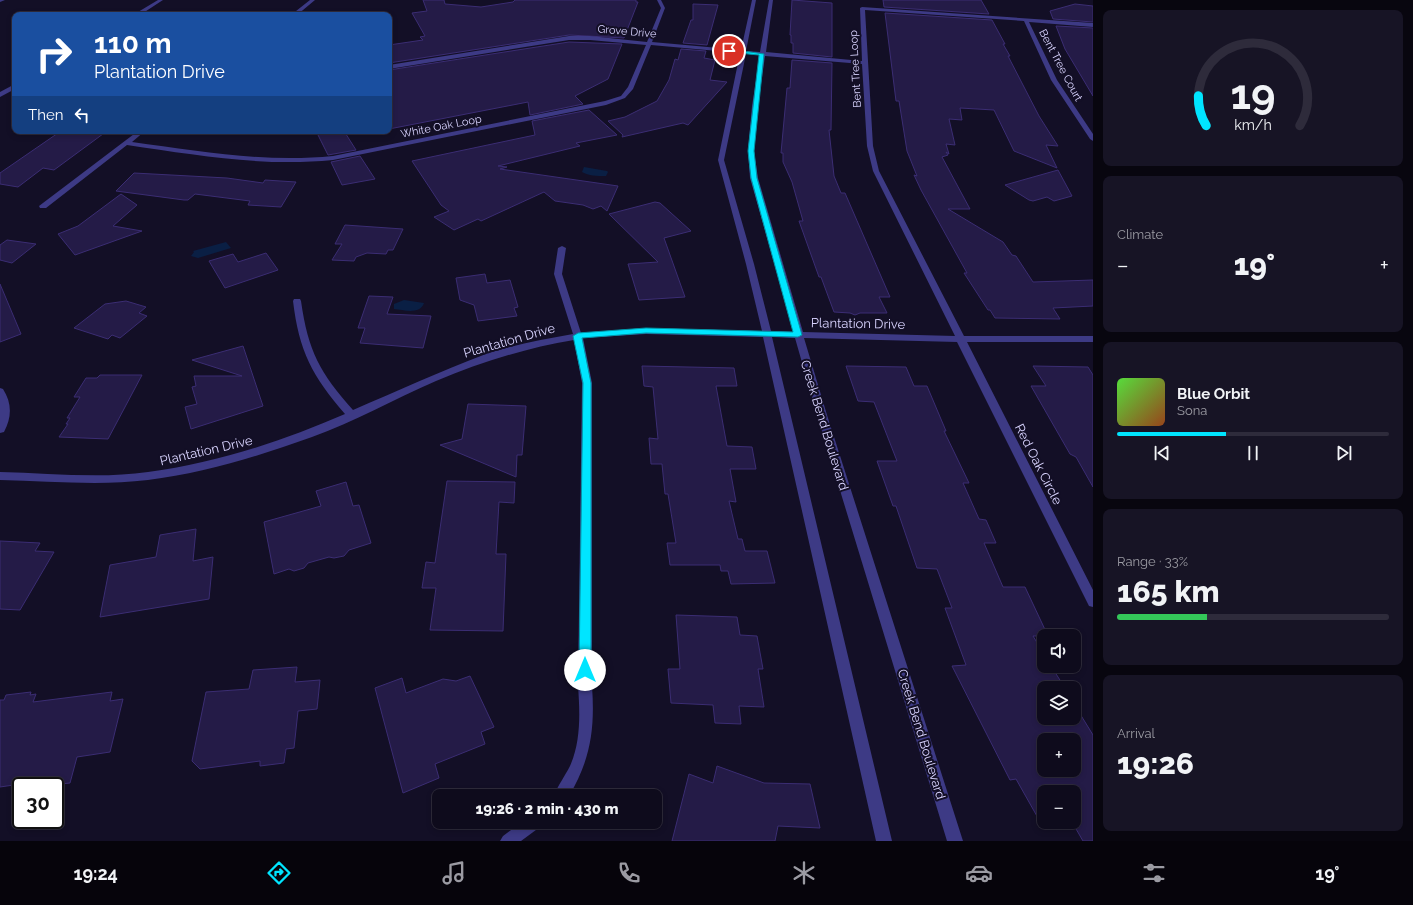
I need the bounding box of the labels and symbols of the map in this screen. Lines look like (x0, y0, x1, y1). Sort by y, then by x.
street label: Grove Drive (597, 22, 657, 41)
street label: Bent Tree Court (1036, 27, 1085, 104)
street label: Bent Tree Loop (847, 30, 864, 108)
pin (712, 34, 746, 68)
street label: White Oak Loop (400, 112, 483, 141)
street label: Plantation Drive (811, 315, 906, 332)
street label: Plantation Drive (462, 320, 557, 361)
street label: Creek Bend Boulevard (798, 358, 851, 492)
street label: Red Oak Circle (1012, 421, 1066, 507)
street label: Plantation Drive (158, 432, 254, 468)
position arrow (564, 649, 606, 691)
street label: Creek Bend Boulevard (895, 667, 948, 801)
speed limit sign: 30 (12, 777, 64, 829)

